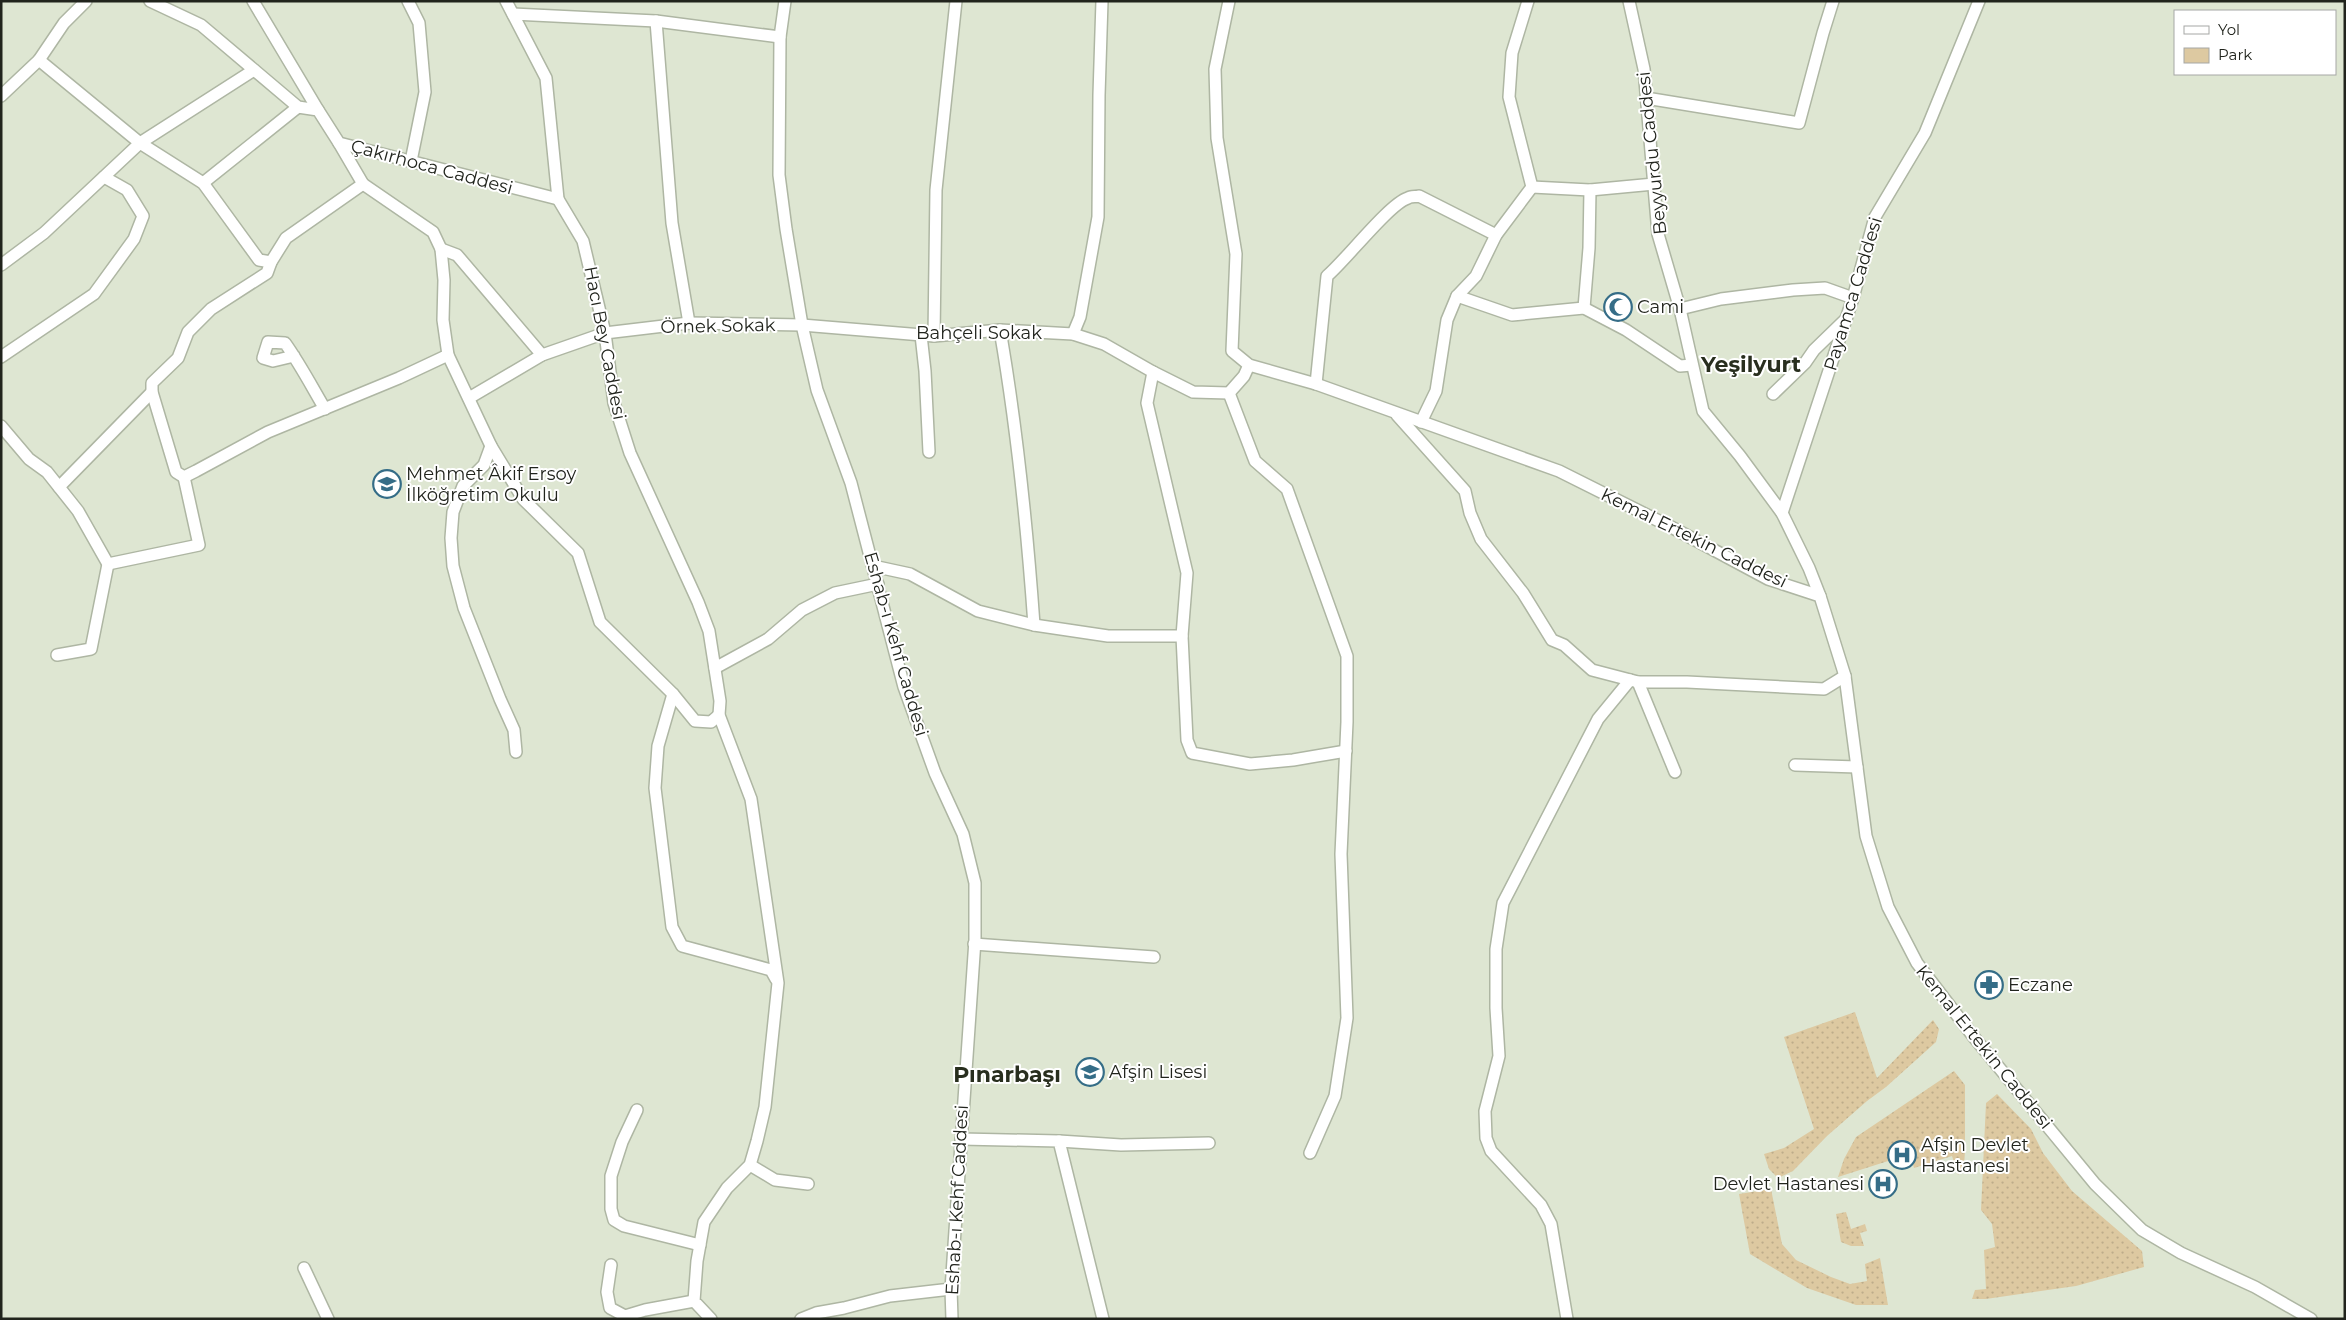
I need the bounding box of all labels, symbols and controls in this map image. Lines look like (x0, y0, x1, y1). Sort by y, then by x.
legend (2174, 10, 2336, 75)
text: Yol (2218, 20, 2240, 39)
text: Park (2218, 45, 2252, 64)
street label: Beyyurdu Caddesi (1632, 70, 1672, 236)
street label: Çakırhoca Caddesi (349, 135, 515, 199)
street label: Payamca Caddesi (1819, 214, 1887, 374)
street label: Hacı Bey Caddesi (579, 264, 631, 422)
mosque icon: Cami (1603, 292, 1633, 322)
place label: Cami (1637, 296, 1684, 318)
street label: Örnek Sokak (660, 314, 776, 338)
street label: Bahçeli Sokak (916, 322, 1042, 344)
district label: Yeşilyurt (1700, 351, 1801, 378)
place label: Mehmet Âkif Ersoy İlköğretim Okulu (406, 463, 577, 506)
school or university icon: Mehmet Âkif Ersoy İlköğretim Okulu (372, 469, 402, 499)
street label: Kemal Ertekin Caddesi (1597, 483, 1791, 593)
street label: Eshab-ı Kehf Caddesi (859, 549, 933, 739)
street label: Kemal Ertekin Caddesi (1911, 961, 2057, 1133)
pharmacy icon: Eczane (1974, 970, 2004, 1000)
place label: Eczane (2008, 974, 2073, 996)
school or university icon: Afşin Lisesi (1075, 1057, 1105, 1087)
district label: Pınarbaşı (953, 1061, 1061, 1088)
place label: Afşin Lisesi (1109, 1061, 1207, 1083)
street label: Eshab-ı Kehf Caddesi (941, 1104, 973, 1296)
place label: Afşin Devlet Hastanesi (1921, 1134, 2029, 1177)
hospital icon: Afşin Devlet Hastanesi (1887, 1140, 1917, 1170)
hospital icon: Devlet Hastanesi (1868, 1169, 1898, 1199)
place label: Devlet Hastanesi (1713, 1173, 1864, 1195)

